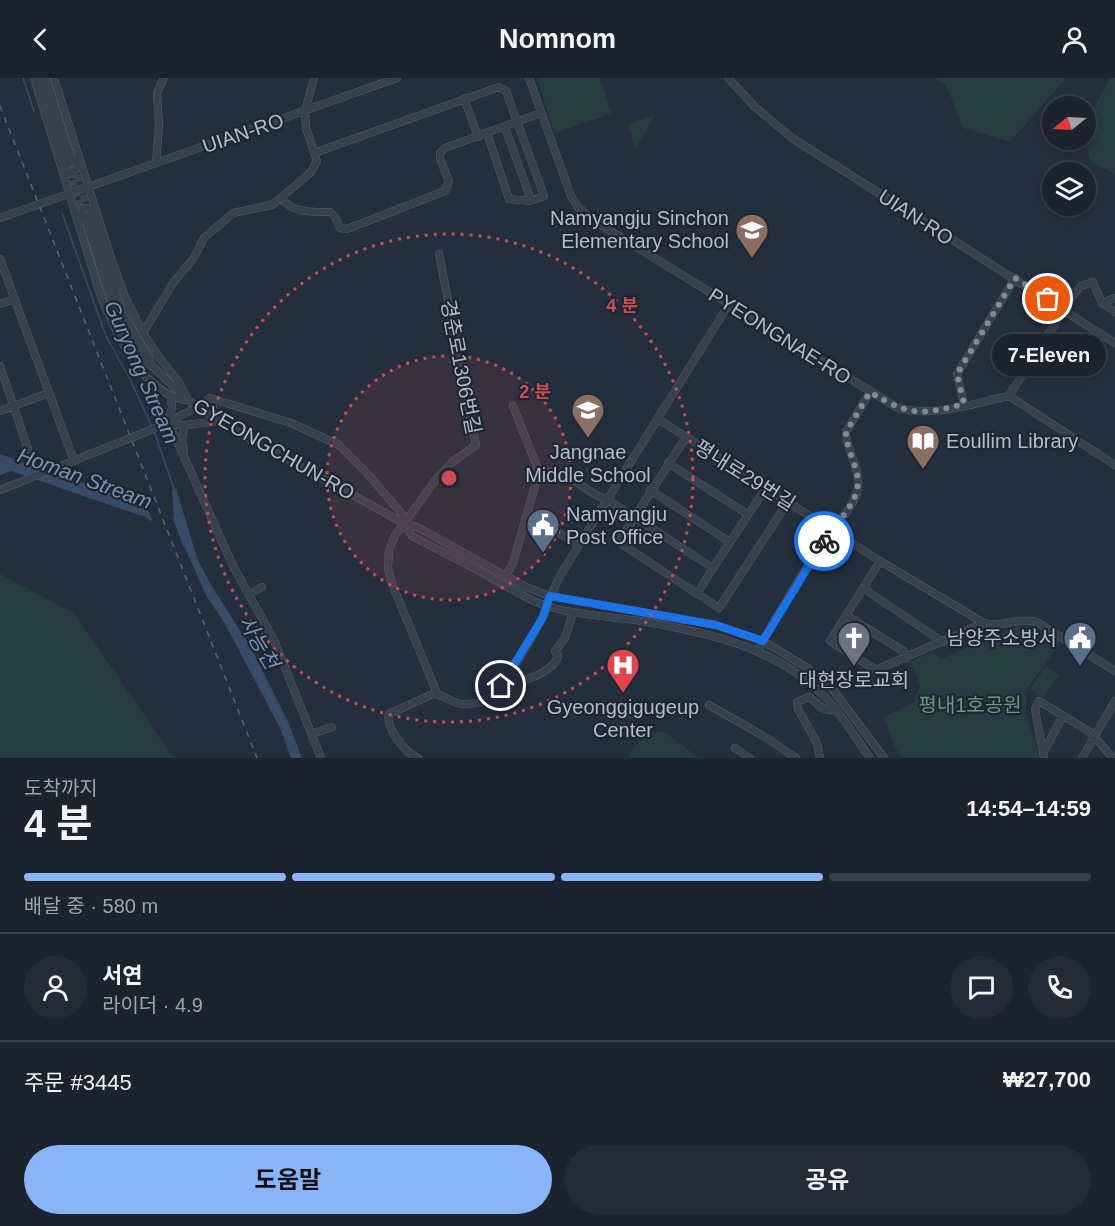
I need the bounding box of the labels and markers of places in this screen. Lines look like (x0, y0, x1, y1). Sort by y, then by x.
place label: Namyangju Sinchon Elementary School (550, 207, 729, 252)
school or university icon: Namyangju Sinchon Elementary School (734, 212, 770, 259)
pin (1022, 273, 1073, 324)
callout: 7-Eleven (991, 335, 1105, 377)
school or university icon: Jangnae Middle School (570, 392, 606, 439)
library icon: Eoullim Library (905, 423, 941, 470)
place label: Eoullim Library (946, 430, 1078, 452)
place label: Jangnae Middle School (525, 441, 651, 486)
centre of rings (439, 468, 459, 488)
place label: Namyangju Post Office (566, 503, 667, 548)
public building icon: Namyangju Post Office (525, 507, 561, 554)
church icon: 대현장로교회 (836, 620, 872, 667)
public building icon: 남양주소방서 (1062, 620, 1098, 667)
place label: 남양주소방서 (947, 627, 1057, 649)
hospital icon: Gyeonggigugeup Center (605, 647, 641, 694)
pin (475, 660, 526, 711)
place label: 대현장로교회 (799, 669, 909, 691)
place label: Gyeonggigugeup Center (547, 696, 699, 741)

